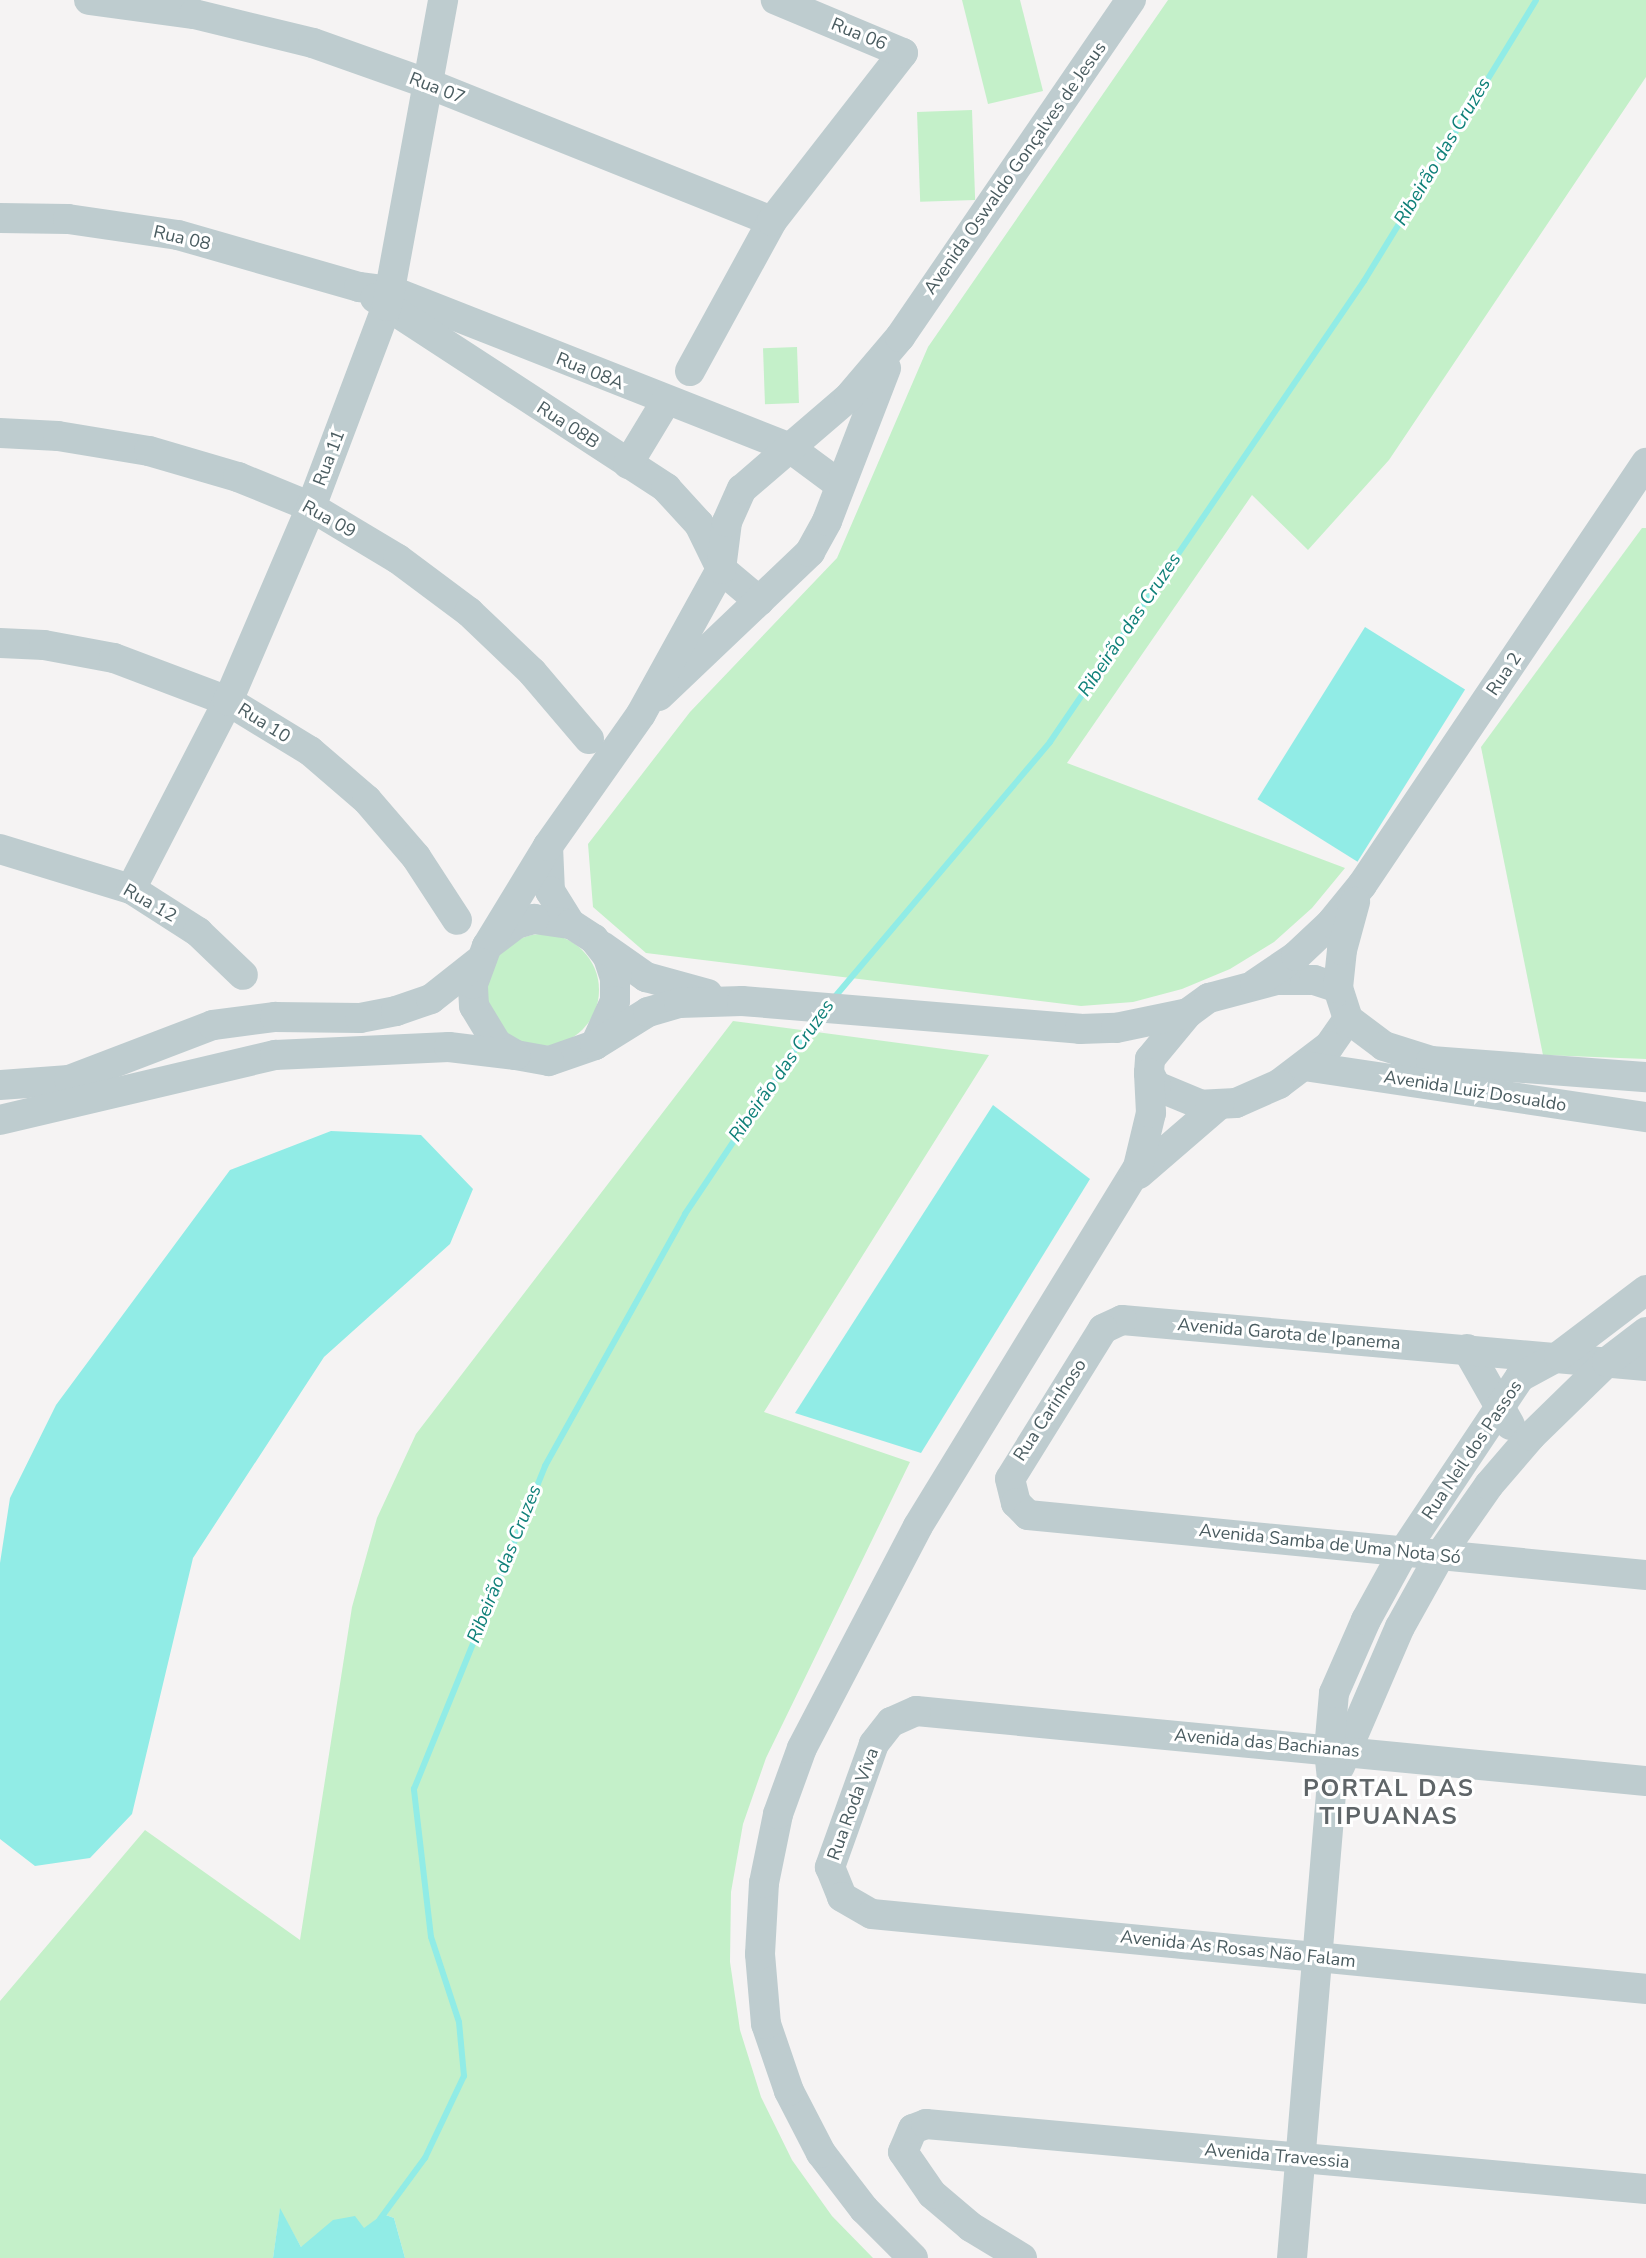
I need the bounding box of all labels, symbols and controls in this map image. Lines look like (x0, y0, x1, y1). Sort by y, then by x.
street label: Rua 06 (828, 13, 890, 55)
street label: Avenida Oswaldo Gonçalves de Jesus (919, 38, 1111, 298)
street label: Rua 07 (406, 68, 468, 108)
water label: Ribeirão das Cruzes (1390, 74, 1496, 230)
street label: Rua 08 (151, 221, 213, 255)
street label: Rua 08A (553, 348, 627, 394)
street label: Rua 08B (533, 397, 603, 453)
street label: Rua 11 (309, 427, 349, 489)
street label: Rua 09 (298, 496, 360, 542)
water label: Ribeirão das Cruzes (1074, 549, 1186, 701)
street label: Rua 2 (1482, 648, 1526, 700)
street label: Rua 10 (234, 698, 294, 748)
street label: Rua 12 (120, 879, 180, 927)
water label: Ribeirão das Cruzes (724, 996, 840, 1146)
street label: Avenida Luiz Dosualdo (1382, 1066, 1568, 1116)
street label: Avenida Garota de Ipanema (1177, 1313, 1401, 1355)
street label: Rua Carinhoso (1009, 1355, 1091, 1465)
street label: Rua Neil dos Passos (1417, 1376, 1527, 1524)
water label: Ribeirão das Cruzes (463, 1482, 547, 1646)
street label: Avenida Samba de Uma Nota Só (1198, 1520, 1462, 1568)
street label: Avenida das Bachianas (1173, 1724, 1361, 1762)
street label: Rua Roda Viva (823, 1745, 883, 1863)
district label: PORTAL DAS TIPUANAS (1304, 1775, 1474, 1831)
street label: Avenida As Rosas Não Falam (1119, 1926, 1357, 1972)
street label: Avenida Travessia (1204, 2139, 1350, 2173)

